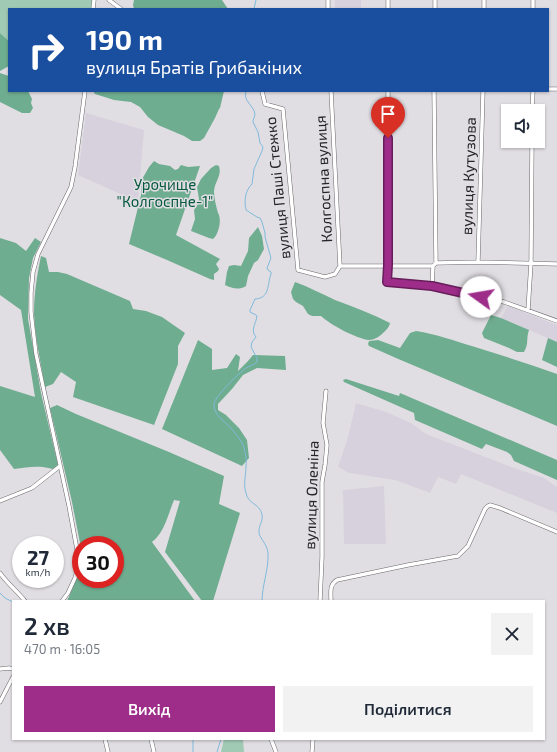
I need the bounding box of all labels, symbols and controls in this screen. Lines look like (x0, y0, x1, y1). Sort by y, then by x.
text: 190 m (86, 22, 163, 56)
icon: right (20, 24, 72, 76)
text: вулиця Братів Грибакіних (86, 56, 302, 78)
pin (371, 97, 405, 138)
icon: arrive (377, 103, 399, 125)
map controls (501, 104, 545, 148)
button: sound (501, 104, 545, 148)
street label: Колгоспна вулиця (311, 115, 336, 243)
street label: вулиця Паші Стежко (261, 116, 294, 260)
street label: вулиця Кутузова (457, 117, 480, 235)
park label: Урочище "Колгоспне-1" (117, 175, 213, 210)
position arrow (460, 276, 502, 318)
street label: вулиця Оленіна (300, 440, 323, 550)
speed limit sign: 30 (72, 536, 124, 588)
text: 27 (27, 545, 49, 569)
text: km/h (26, 566, 50, 578)
text: 2 хв (24, 611, 70, 640)
button: close (491, 613, 533, 655)
text: 470 m · 16:05 (24, 641, 100, 657)
button: Вихід (24, 686, 275, 732)
button: Поділитися (283, 686, 533, 732)

